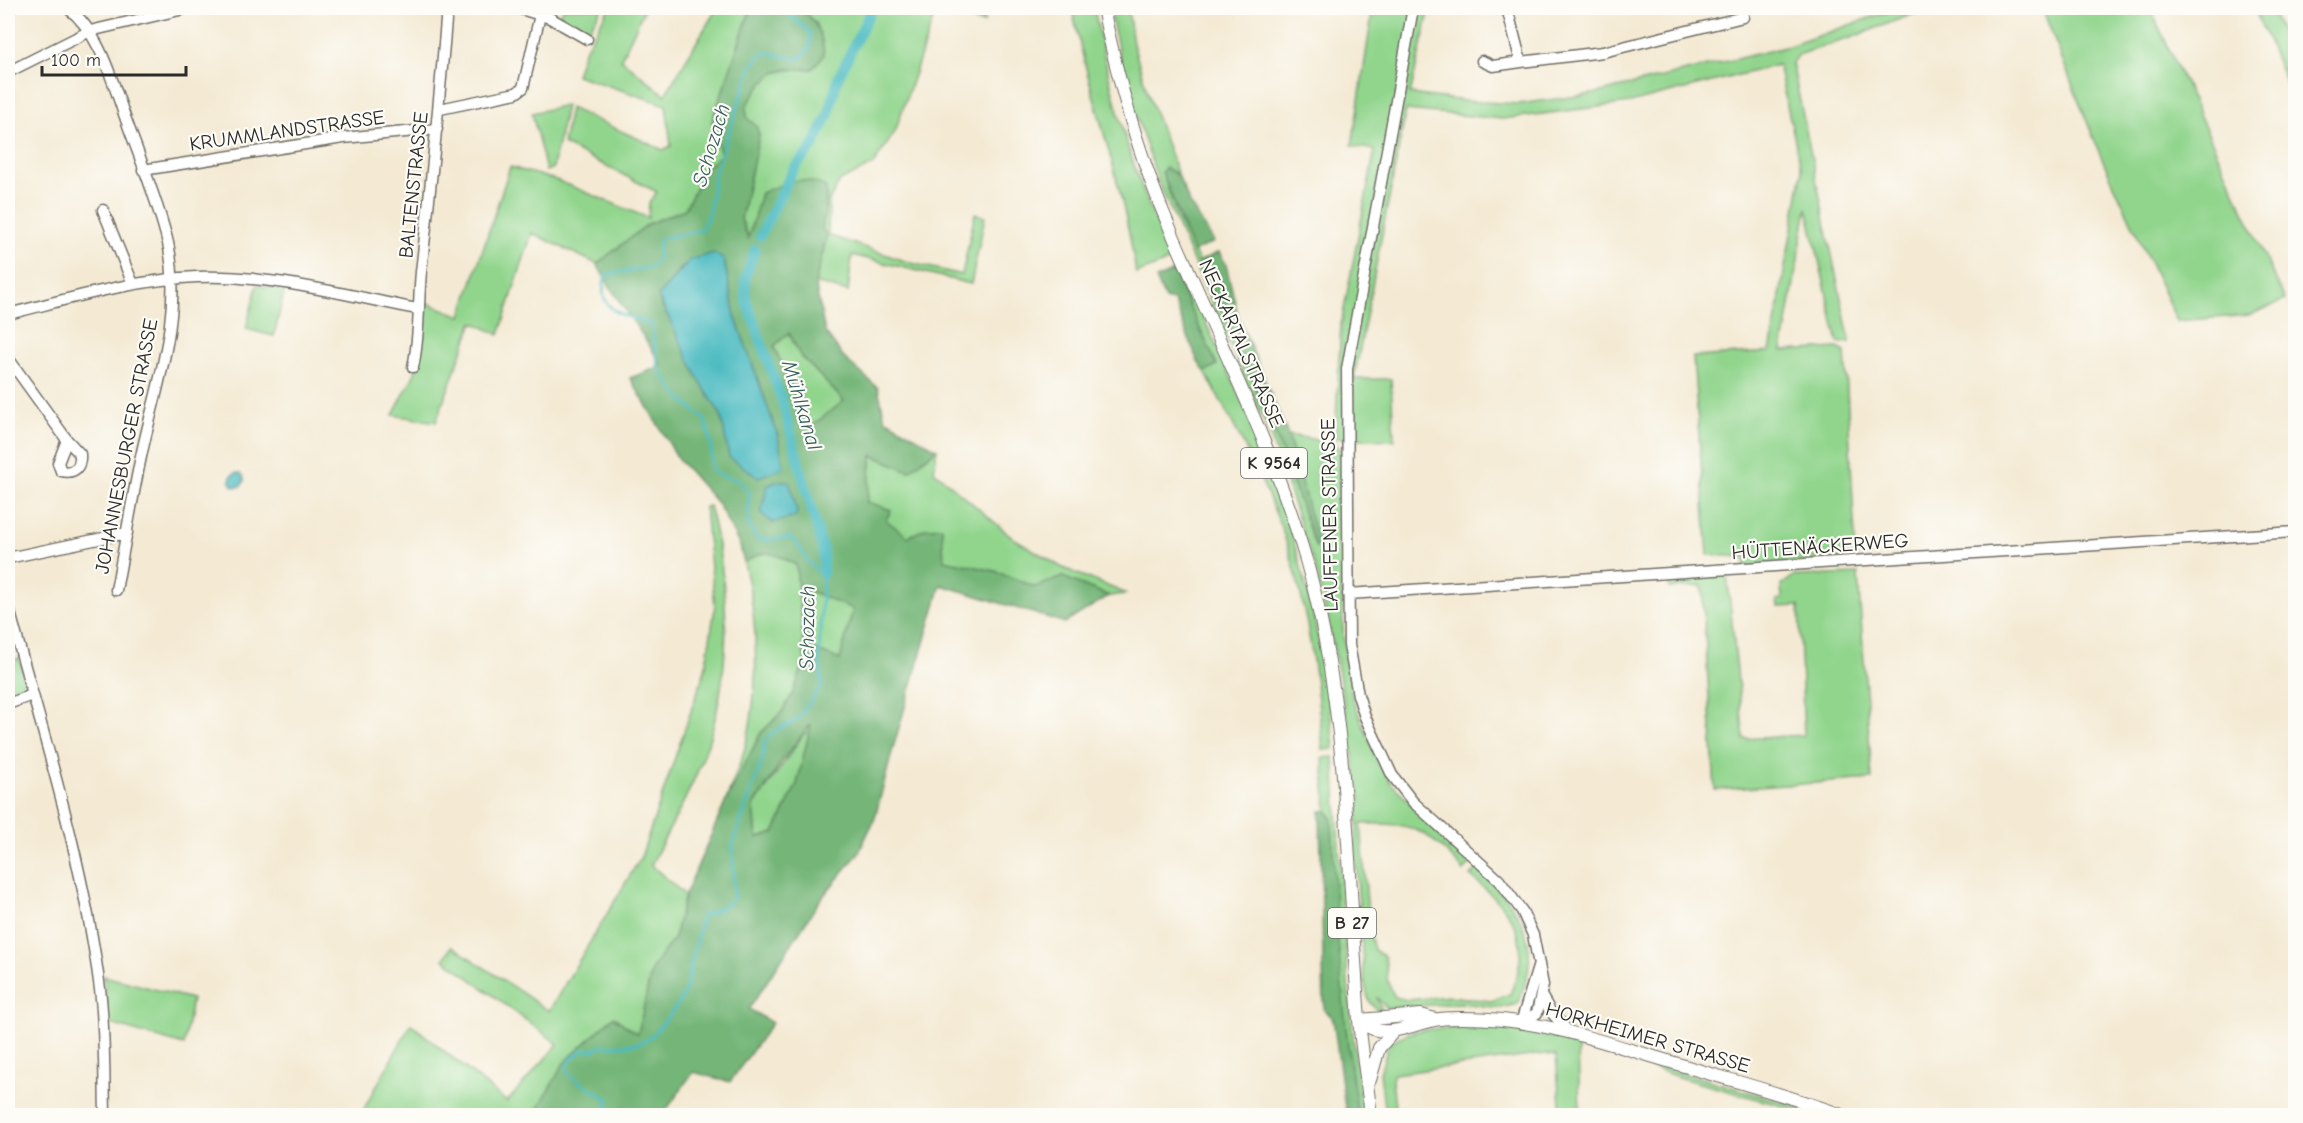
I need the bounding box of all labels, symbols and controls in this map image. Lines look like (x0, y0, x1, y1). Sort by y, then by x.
scale bar (42, 39, 186, 77)
text: 100 m (51, 50, 101, 71)
water label: Schozach (687, 101, 735, 189)
street label: KRUMMLANDSTRASSE (188, 105, 386, 156)
street label: BALTENSTRASSE (394, 111, 433, 259)
street label: NECKARTALSTRASSE (1194, 256, 1289, 431)
street label: JOHANNESBURGER STRASSE (90, 316, 163, 576)
water label: Mühlkanal (777, 356, 827, 453)
street label: LAUFFENER STRASSE (1316, 418, 1343, 612)
road number: K 9564 (1241, 448, 1307, 478)
street label: HÜTTENÄCKERWEG (1731, 529, 1909, 564)
water label: Schozach (794, 585, 820, 671)
road number: B 27 (1328, 908, 1376, 938)
street label: HORKHEIMER STRASSE (1543, 997, 1753, 1078)

